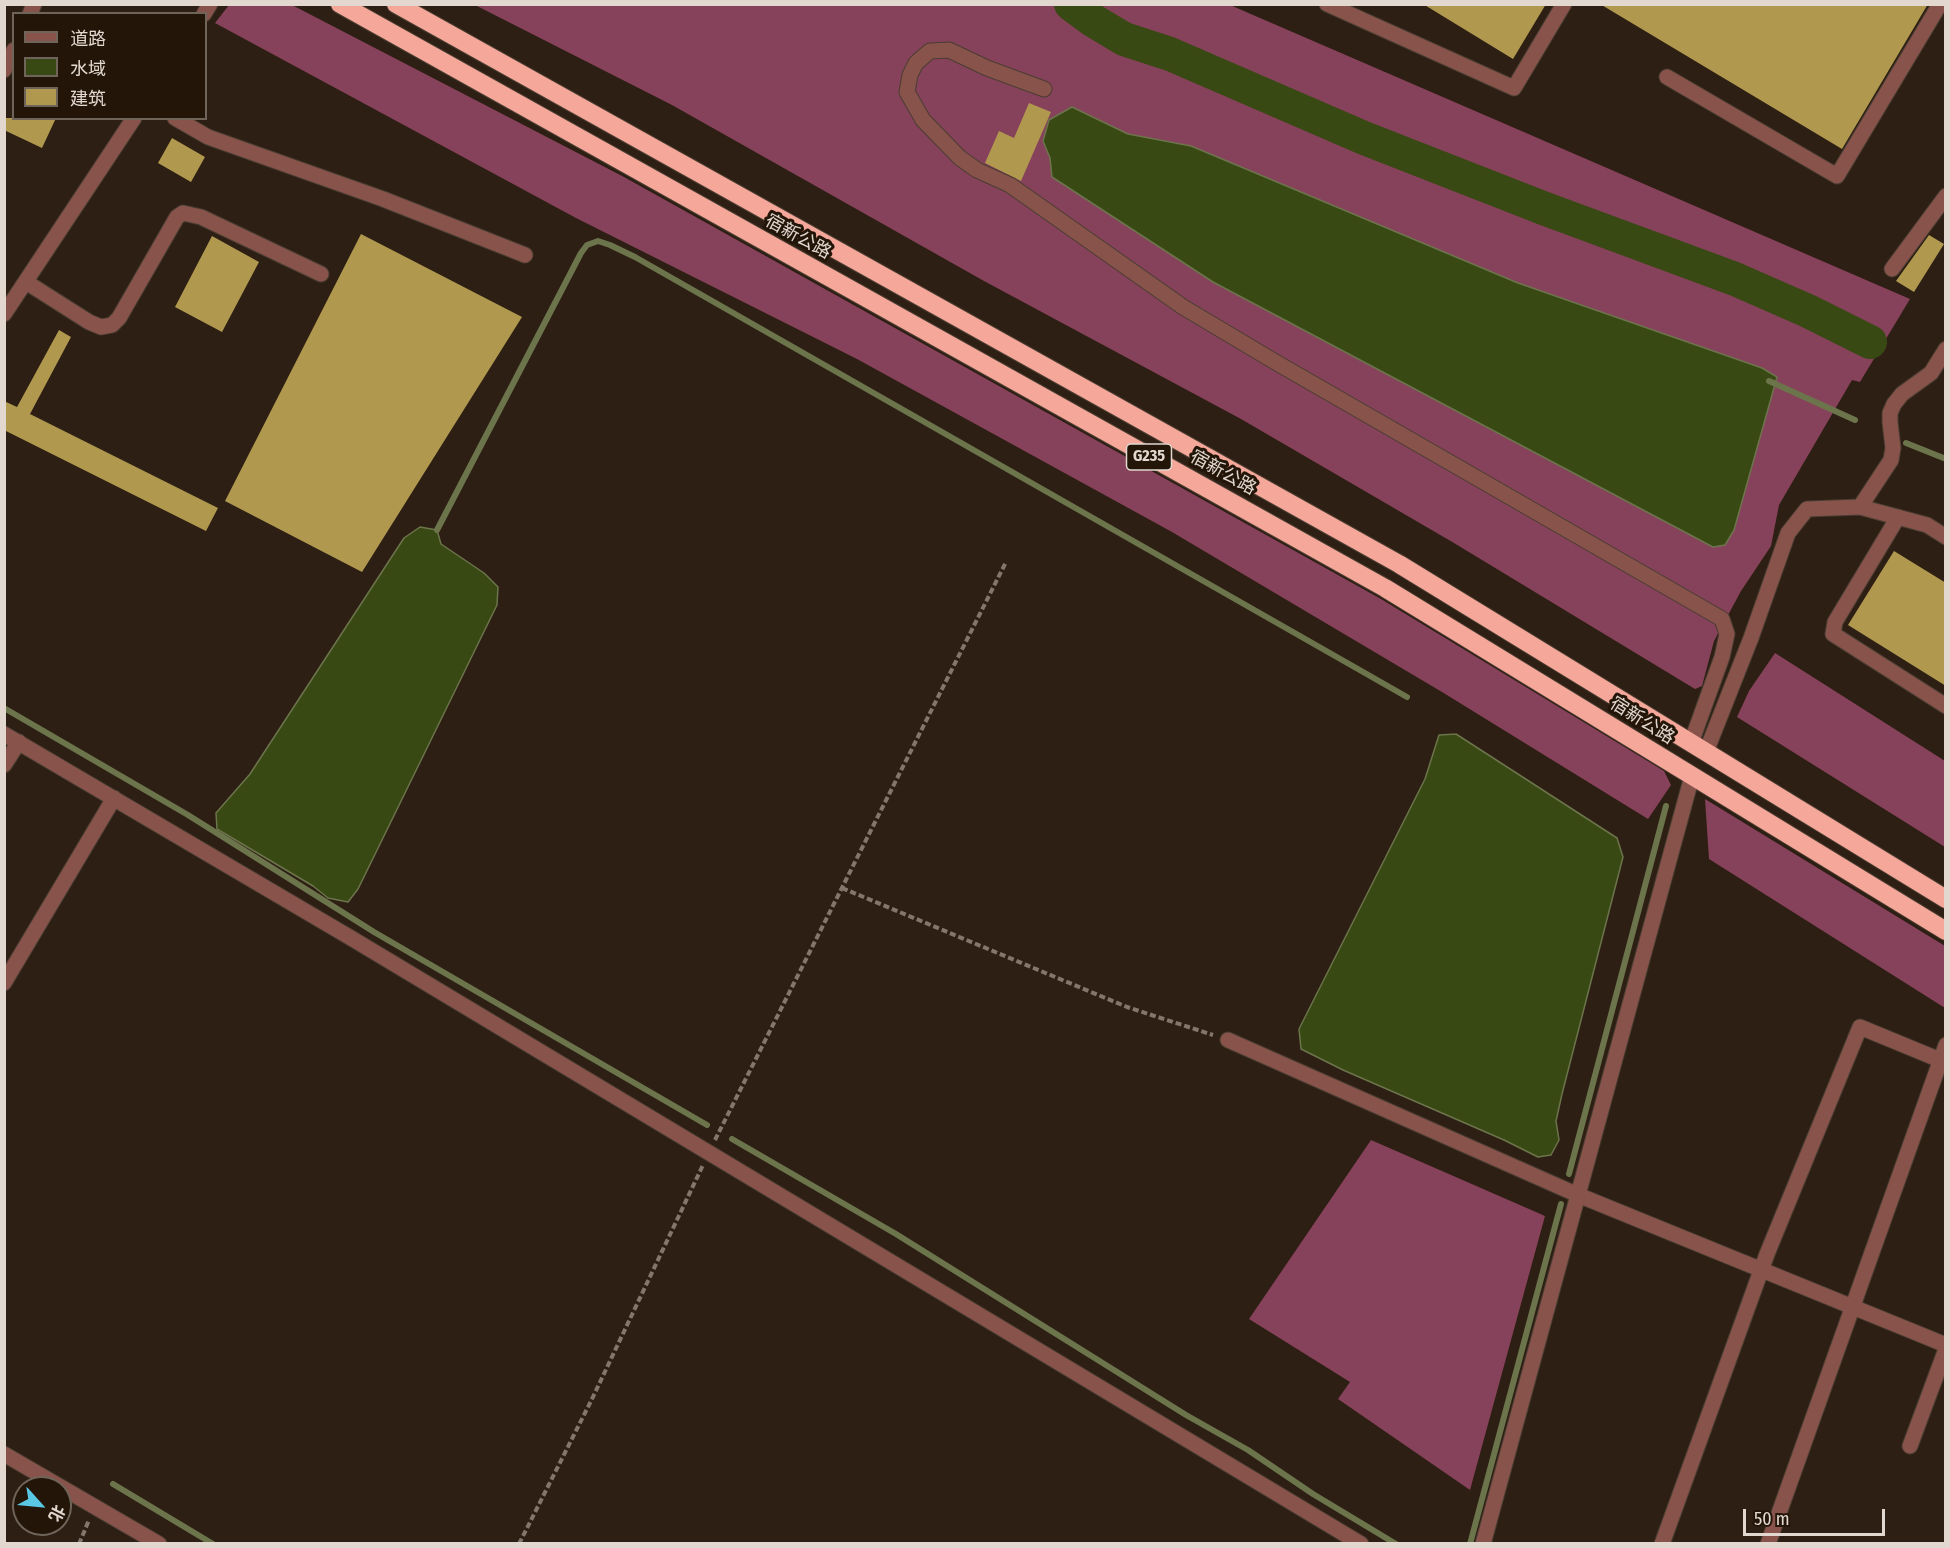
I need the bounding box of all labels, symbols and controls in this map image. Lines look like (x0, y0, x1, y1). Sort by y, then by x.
legend (12, 12, 207, 120)
text: 道路 (70, 28, 106, 50)
text: 水域 (70, 58, 106, 80)
text: 建筑 (70, 88, 106, 110)
street label: 宿新公路 (761, 210, 835, 264)
road number: G235 (1126, 444, 1172, 470)
street label: 宿新公路 (1186, 446, 1260, 500)
street label: 宿新公路 (1606, 693, 1678, 749)
north arrow (12, 1476, 72, 1536)
scale bar (1746, 1497, 1888, 1535)
text: 北 (45, 1502, 69, 1525)
text: 50 m (1754, 1508, 1790, 1530)

